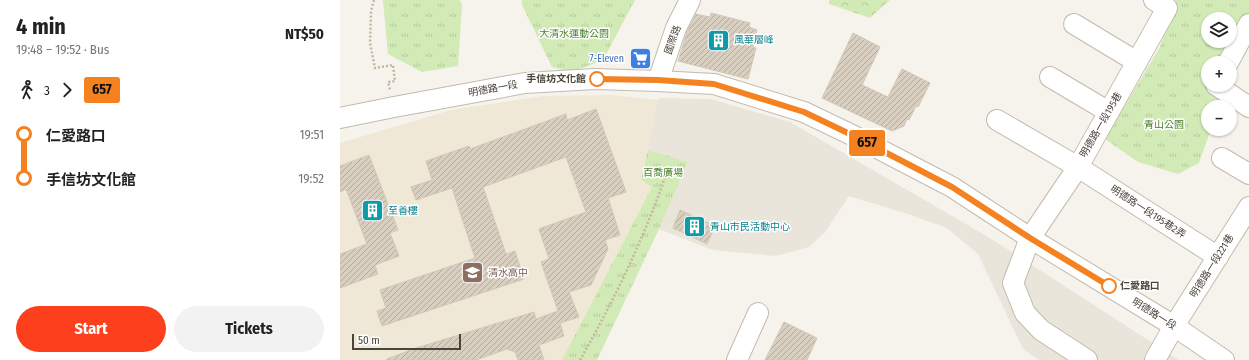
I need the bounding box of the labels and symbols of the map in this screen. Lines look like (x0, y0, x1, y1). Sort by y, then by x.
street label: 國際路 (662, 24, 684, 56)
building icon: 風華層峰 (706, 27, 732, 53)
park label: 大清水運動公園 (539, 28, 609, 40)
place label: 風華層峰 (734, 34, 774, 46)
supermarket icon: 7-Eleven (627, 46, 653, 72)
place label: 7-Eleven (590, 53, 624, 65)
marker: 手信坊文化館 (589, 71, 605, 87)
place label: 手信坊文化館 (526, 73, 586, 85)
street label: 明德路一段 (467, 79, 519, 99)
street label: 明德路一段195巷 (1077, 90, 1125, 160)
park label: 青山公園 (1144, 119, 1184, 131)
line badge: 657 (844, 130, 890, 156)
park label: 百喬廣場 (643, 167, 683, 179)
street label: 明德路一段195巷2弄 (1108, 183, 1188, 241)
building icon: 至善樓 (359, 198, 385, 224)
place label: 至善樓 (388, 205, 418, 217)
building icon: 青山市民活動中心 (681, 214, 707, 240)
place label: 青山市民活動中心 (710, 221, 790, 233)
street label: 明德路一段221巷 (1188, 232, 1236, 300)
school or university icon: 清水高中 (460, 260, 486, 286)
place label: 清水高中 (488, 267, 528, 279)
marker: 仁愛路口 (1101, 278, 1117, 294)
place label: 仁愛路口 (1120, 280, 1160, 292)
street label: 明德路一段 (1130, 296, 1178, 332)
scale bar (352, 332, 461, 351)

